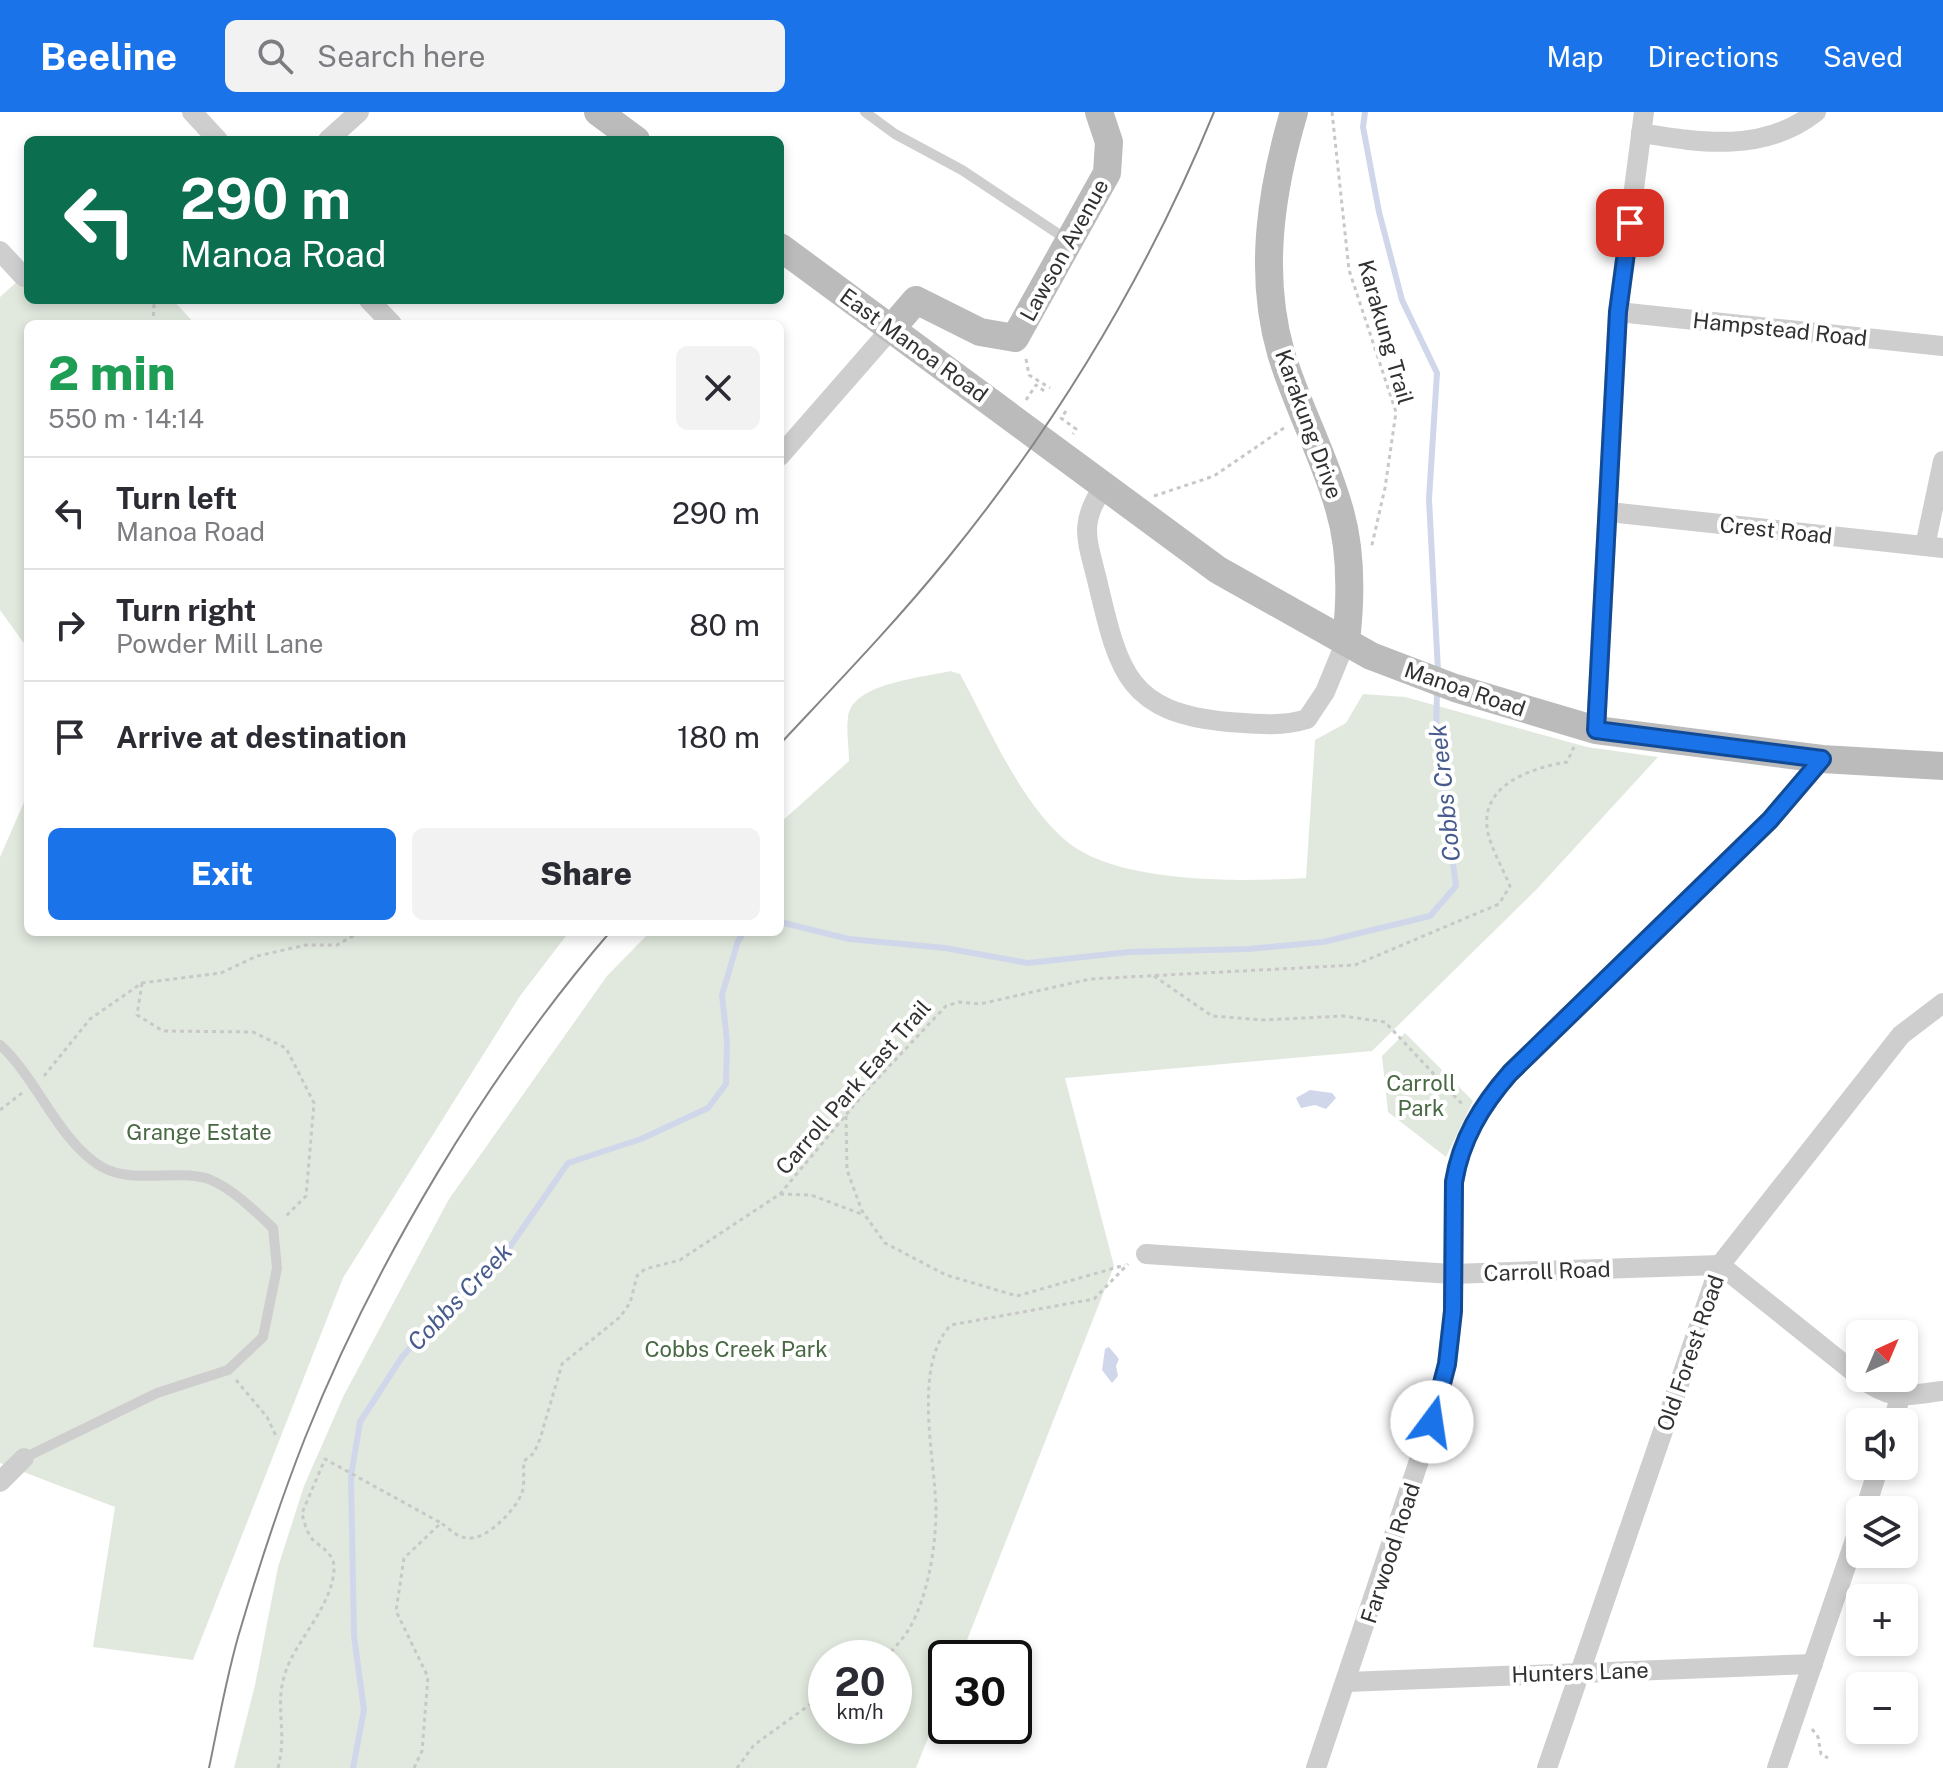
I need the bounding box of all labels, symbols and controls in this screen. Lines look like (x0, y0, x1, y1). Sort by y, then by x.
search box (225, 20, 785, 92)
text: Beeline (40, 34, 177, 79)
icon: search (253, 34, 297, 78)
text: Search here (317, 38, 486, 74)
text: Map (1547, 40, 1603, 73)
text: Directions (1647, 40, 1779, 73)
text: Saved (1823, 40, 1903, 73)
text: 290 m (180, 166, 351, 232)
icon: left (48, 168, 152, 272)
street label: Lawson Avenue (1014, 174, 1114, 326)
pin (1596, 189, 1664, 257)
icon: arrive (1608, 201, 1652, 245)
text: Manoa Road (180, 233, 386, 275)
street label: Karakung Trail (1353, 257, 1419, 407)
street label: East Manoa Road (835, 283, 993, 407)
street label: Hampstead Road (1692, 307, 1868, 351)
text: 2 min (48, 344, 176, 401)
button: close (676, 346, 760, 430)
street label: Karakung Drive (1270, 346, 1348, 502)
text: 550 m · 14:14 (48, 403, 204, 434)
text: Turn left (116, 480, 237, 516)
icon: left (48, 491, 92, 535)
text: 290 m (672, 495, 760, 531)
street label: Crest Road (1719, 511, 1833, 549)
text: Manoa Road (116, 516, 265, 547)
text: Turn right (116, 592, 256, 628)
icon: right (48, 603, 92, 647)
text: 80 m (689, 607, 760, 643)
text: Powder Mill Lane (116, 628, 324, 659)
street label: Manoa Road (1401, 656, 1529, 722)
icon: arrive (48, 715, 92, 759)
text: Arrive at destination (116, 719, 407, 755)
text: 180 m (677, 719, 760, 755)
water label: Cobbs Creek (1423, 723, 1465, 863)
button: Exit (48, 828, 396, 920)
button: Share (412, 828, 760, 920)
street label: Carroll Park East Trail (770, 994, 936, 1180)
park label: Carroll Park (1386, 1070, 1456, 1121)
park label: Grange Estate (126, 1119, 272, 1145)
water label: Cobbs Creek (401, 1237, 517, 1356)
street label: Carroll Road (1483, 1256, 1611, 1286)
street label: Old Forest Road (1651, 1271, 1729, 1435)
north arrow (1846, 1320, 1918, 1392)
map controls (1846, 1320, 1918, 1744)
park label: Cobbs Creek Park (644, 1336, 828, 1362)
position arrow (1390, 1380, 1474, 1464)
button: sound (1846, 1408, 1918, 1480)
street label: Farwood Road (1355, 1479, 1425, 1627)
button: layers (1846, 1496, 1918, 1568)
button: + (1846, 1584, 1918, 1656)
speed limit sign: 30 (928, 1640, 1032, 1744)
street label: Hunters Lane (1511, 1657, 1649, 1687)
text: 20 (834, 1658, 886, 1705)
button: − (1846, 1672, 1918, 1744)
text: km/h (836, 1700, 884, 1724)

